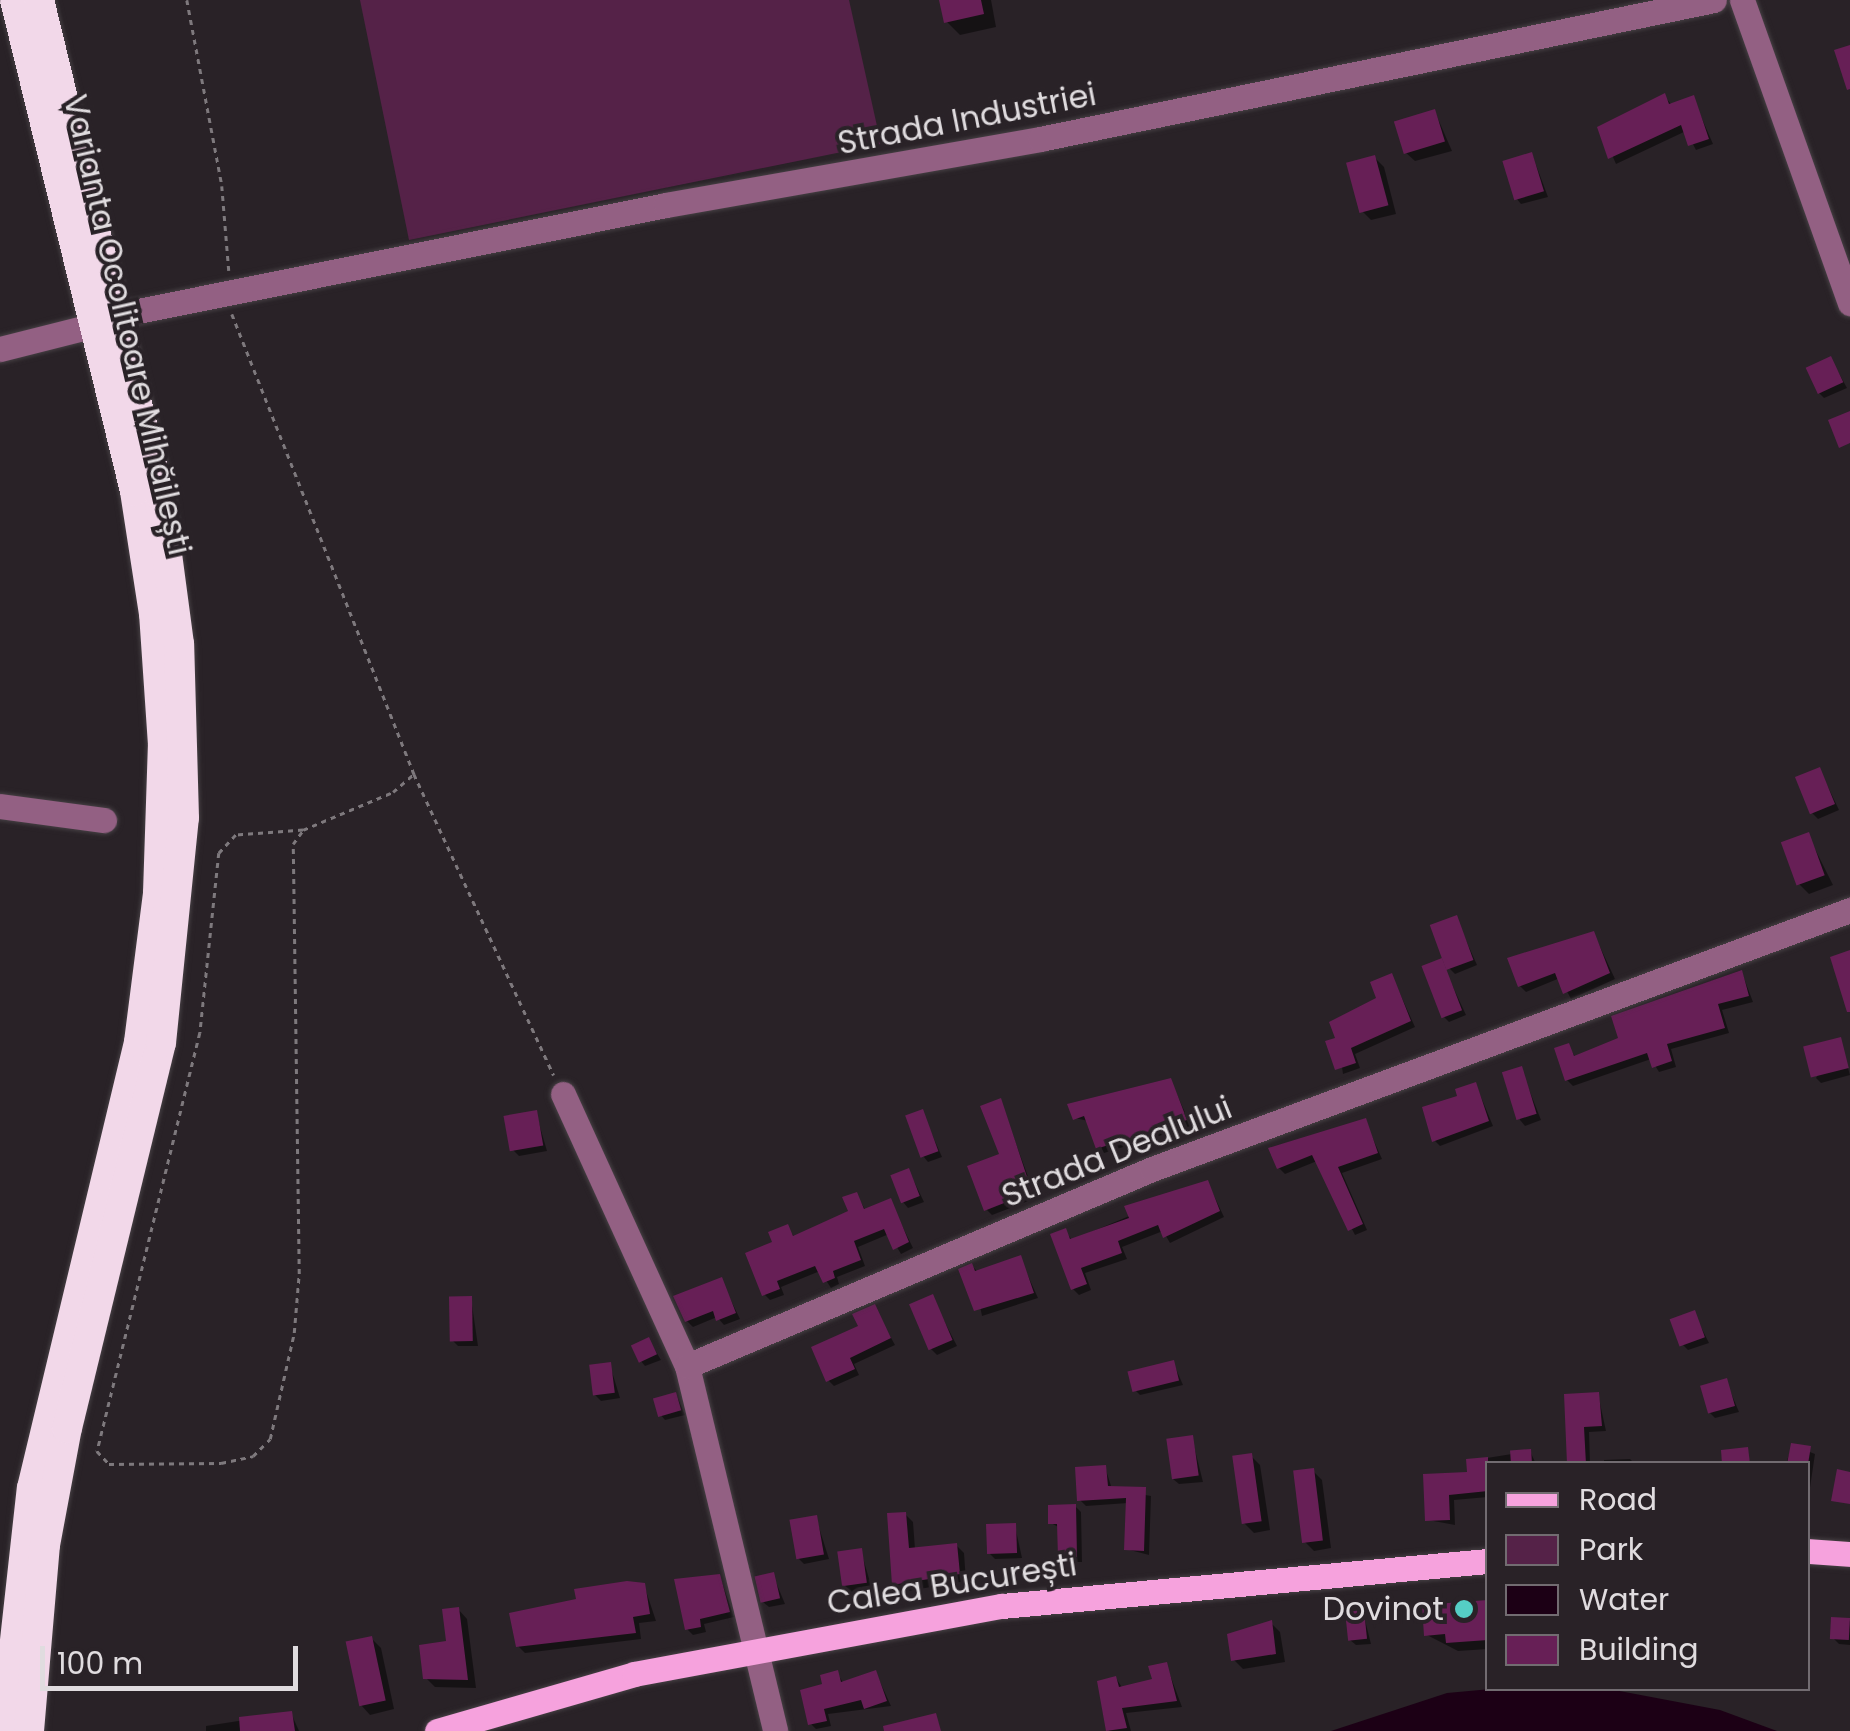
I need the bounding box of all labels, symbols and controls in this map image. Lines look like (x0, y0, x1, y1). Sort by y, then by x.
street label: Strada Industriei (835, 75, 1099, 163)
street label: Varianta Ocolitoare Mihăilești (55, 91, 199, 559)
street label: Strada Dealului (996, 1088, 1238, 1216)
legend (1485, 1461, 1810, 1691)
text: Road (1579, 1478, 1657, 1521)
text: Park (1579, 1528, 1643, 1571)
street label: Calea București (824, 1545, 1080, 1623)
text: Water (1579, 1578, 1669, 1621)
place label: Dovinot (1322, 1590, 1444, 1628)
marker: Dovinot (1453, 1598, 1475, 1620)
scale bar (45, 1626, 302, 1688)
text: Building (1579, 1628, 1699, 1671)
text: 100 m (57, 1642, 143, 1685)

